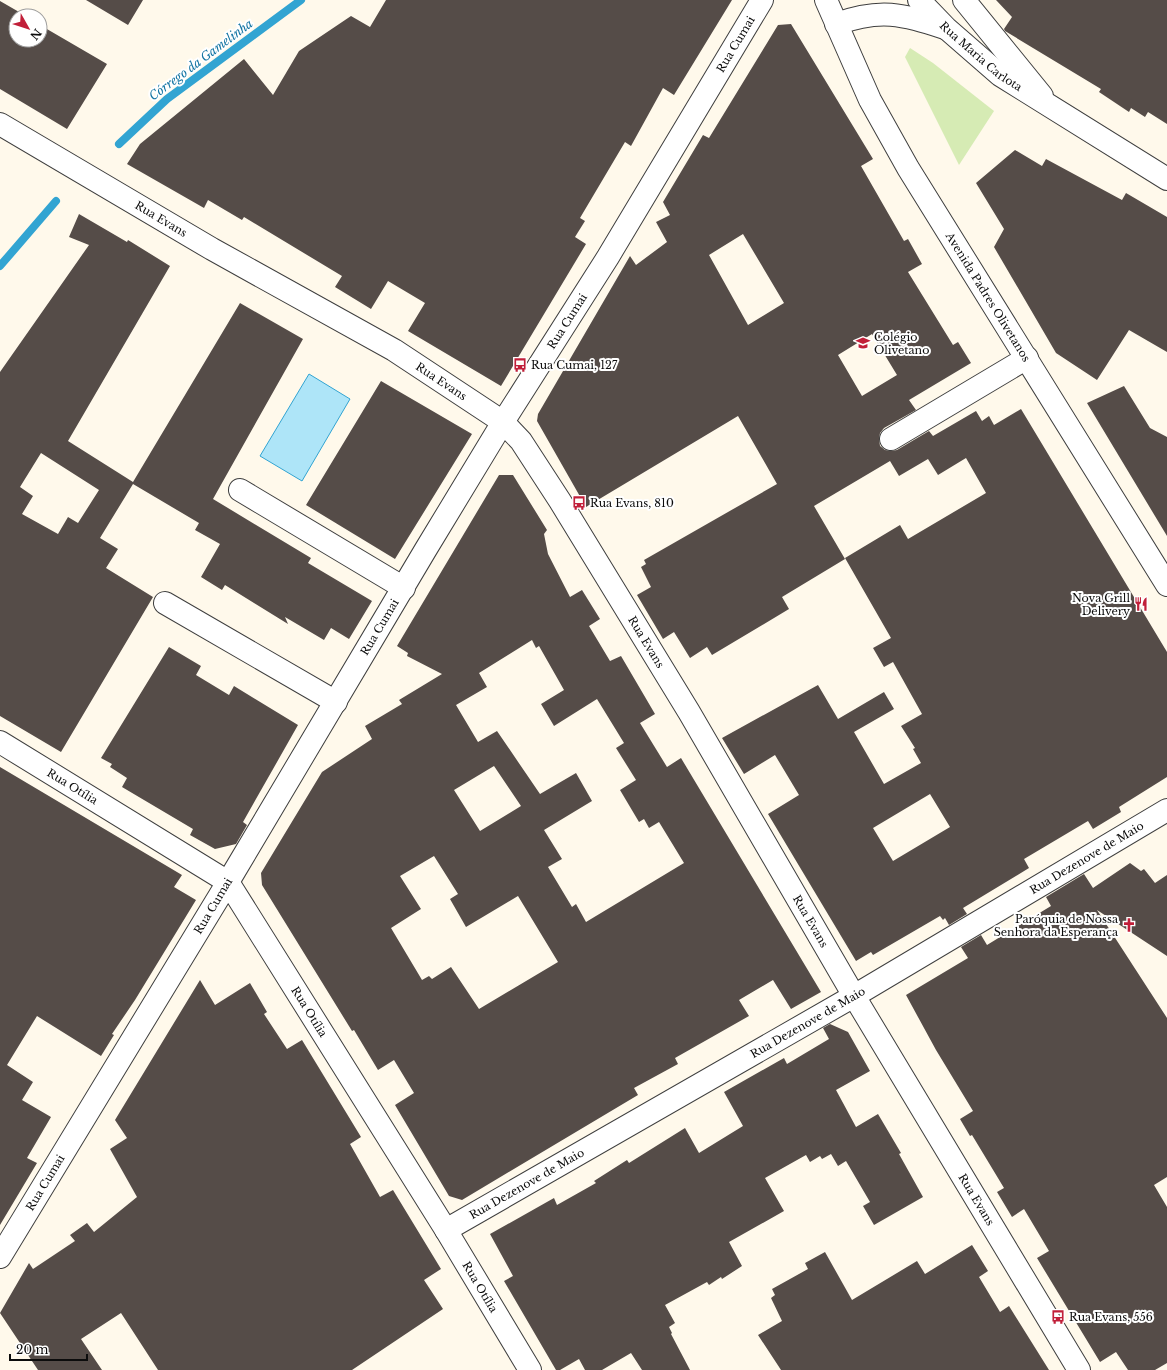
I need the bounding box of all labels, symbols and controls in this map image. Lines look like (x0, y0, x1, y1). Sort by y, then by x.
north arrow (8, 8, 48, 48)
street label: Rua Cumai (713, 13, 758, 75)
water label: Córrego da Gamelinha (146, 16, 256, 104)
street label: Rua Maria Carlota (937, 19, 1026, 95)
text: N (27, 26, 44, 43)
street label: Rua Evans (132, 198, 190, 240)
street label: Avenida Padres Olivetanos (942, 229, 1034, 364)
street label: Rua Cumai (544, 291, 590, 352)
place label: Colégio Olivetano (874, 330, 929, 357)
school or university icon: Colégio Olivetano (855, 335, 871, 351)
bus stop icon: Rua Cumai, 127 (512, 357, 528, 373)
place label: Rua Cumai, 127 (531, 358, 618, 372)
street label: Rua Evans (413, 359, 470, 403)
bus stop icon: Rua Evans, 810 (571, 495, 587, 511)
place label: Rua Evans, 810 (590, 496, 674, 510)
place label: Nova Grill Delivery (1072, 591, 1130, 618)
street label: Rua Cumai (357, 596, 402, 658)
restaurant icon: Nova Grill Delivery (1133, 596, 1149, 612)
street label: Rua Evans (625, 614, 667, 671)
street label: Rua Otília (44, 766, 101, 808)
street label: Rua Dezenove de Maio (1027, 818, 1146, 897)
street label: Rua Cumai (191, 875, 235, 937)
street label: Rua Evans (790, 893, 831, 950)
place label: Paróquia de Nossa Senhora da Esperança (994, 912, 1119, 939)
church icon: Paróquia de Nossa Senhora da Esperança (1121, 917, 1137, 933)
street label: Rua Otília (288, 984, 331, 1040)
street label: Rua Dezenove de Maio (748, 984, 868, 1061)
street label: Rua Dezenove de Maio (467, 1145, 587, 1222)
street label: Rua Cumai (23, 1152, 68, 1213)
street label: Rua Evans (955, 1171, 998, 1228)
street label: Rua Otília (460, 1259, 501, 1316)
bus stop icon: Rua Evans, 556 (1050, 1309, 1066, 1325)
place label: Rua Evans, 556 (1069, 1310, 1153, 1324)
scale bar (10, 1336, 87, 1362)
text: 20 m (16, 1342, 48, 1357)

